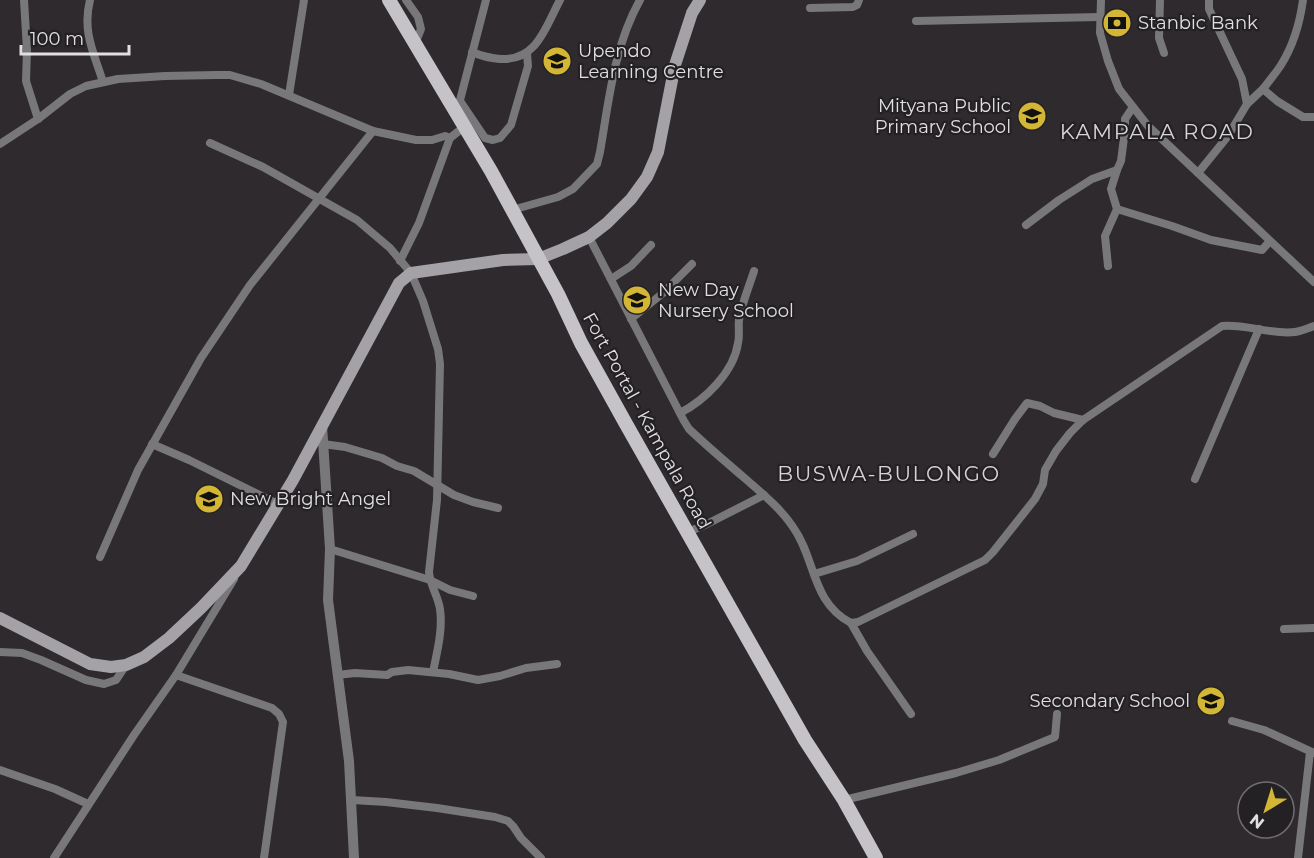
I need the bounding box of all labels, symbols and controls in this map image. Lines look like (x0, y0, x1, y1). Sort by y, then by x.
bank icon: Stanbic Bank (1101, 7, 1133, 39)
place label: Stanbic Bank (1138, 12, 1258, 34)
scale bar (21, 18, 129, 56)
text: 100 m (30, 28, 84, 50)
place label: Upendo Learning Centre (578, 40, 724, 83)
school or university icon: Upendo Learning Centre (541, 45, 573, 77)
place label: Mityana Public Primary School (875, 95, 1011, 138)
school or university icon: Mityana Public Primary School (1016, 100, 1048, 132)
district label: KAMPALA ROAD (1060, 119, 1254, 144)
place label: New Day Nursery School (658, 279, 794, 322)
school or university icon: New Day Nursery School (621, 284, 653, 316)
street label: Fort Portal - Kampala Road (578, 309, 716, 533)
district label: BUSWA-BULONGO (777, 461, 1001, 486)
school or university icon: New Bright Angel (193, 483, 225, 515)
place label: New Bright Angel (230, 488, 391, 510)
school or university icon: Secondary School (1195, 685, 1227, 717)
place label: Secondary School (1030, 690, 1190, 712)
north arrow (1236, 780, 1296, 840)
text: N (1246, 810, 1268, 833)

